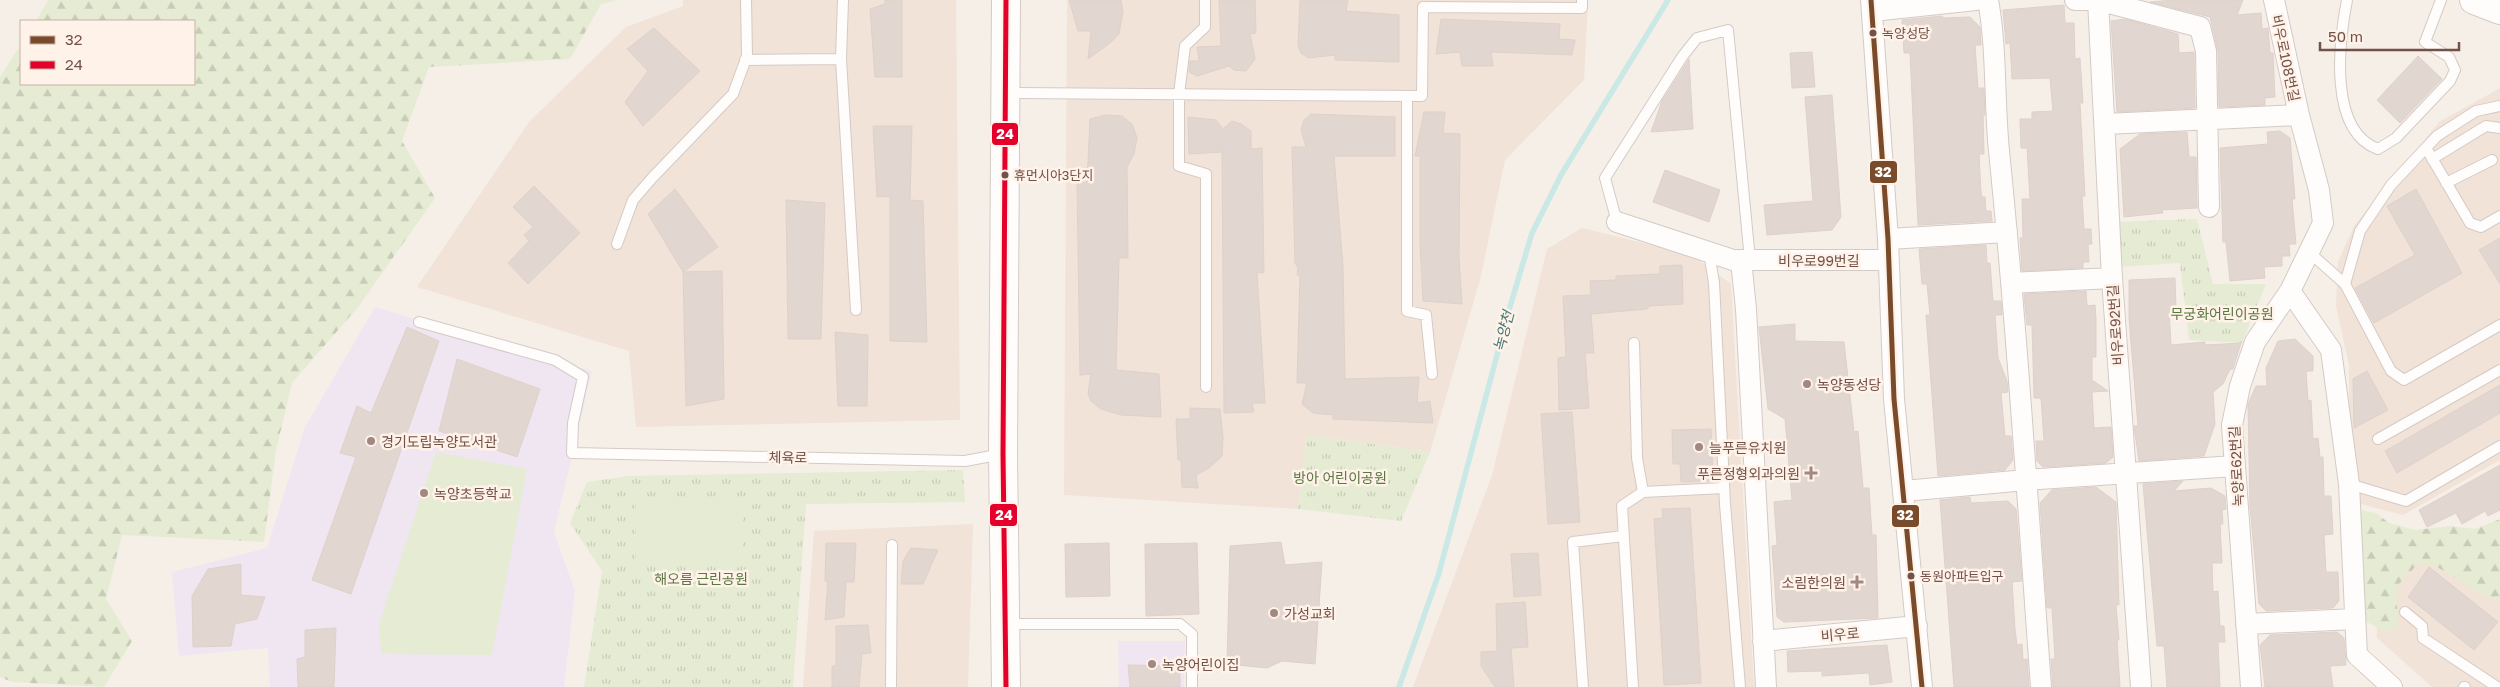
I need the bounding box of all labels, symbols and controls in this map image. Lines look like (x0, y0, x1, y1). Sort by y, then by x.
street label: 비우로108번길 (2268, 13, 2304, 103)
legend (20, 20, 195, 85)
scale bar (2320, 20, 2459, 52)
place label: 녹양성당 (1882, 25, 1930, 41)
text: 50 m (2328, 27, 2363, 45)
marker: 녹양성당 (1868, 28, 1878, 38)
text: 32 (65, 30, 82, 48)
text: 24 (65, 55, 83, 73)
line badge: 24 (991, 122, 1019, 146)
text: 24 (996, 125, 1014, 142)
line badge: 32 (1869, 160, 1898, 184)
text: 32 (1874, 163, 1892, 180)
place label: 휴먼시아3단지 (1014, 167, 1093, 183)
marker: 휴먼시아3단지 (1000, 170, 1010, 180)
street label: 비우로99번길 (1778, 252, 1860, 269)
street label: 비우로92번길 (2104, 284, 2126, 366)
park label: 무궁화어린이공원 (2170, 305, 2274, 322)
water label: 녹양천 (1489, 307, 1518, 353)
place label: 녹양동성당 (1817, 376, 1882, 393)
marker: 녹양동성당 (1801, 378, 1813, 390)
street label: 녹양로62번길 (2225, 425, 2247, 507)
place label: 경기도립녹양도서관 (381, 433, 497, 450)
marker: 경기도립녹양도서관 (365, 435, 377, 447)
place label: 늘푸른유치원 (1709, 439, 1786, 456)
marker: 늘푸른유치원 (1693, 441, 1705, 453)
street label: 체육로 (769, 448, 808, 466)
place label: 푸른정형외과의원 (1697, 465, 1800, 482)
marker: 푸른정형외과의원 (1804, 466, 1818, 480)
park label: 방아 어린이공원 (1293, 469, 1387, 486)
place label: 녹양초등학교 (434, 485, 511, 502)
marker: 녹양초등학교 (418, 487, 430, 499)
line badge: 24 (989, 503, 1018, 527)
line badge: 32 (1891, 504, 1920, 528)
text: 24 (995, 506, 1013, 523)
text: 32 (1896, 506, 1914, 523)
place label: 동원아파트입구 (1920, 568, 2004, 584)
park label: 해오름 근린공원 (654, 570, 748, 587)
marker: 동원아파트입구 (1906, 571, 1916, 581)
place label: 소림한의원 (1782, 574, 1846, 591)
marker: 소림한의원 (1850, 575, 1864, 589)
place label: 가성교회 (1284, 605, 1336, 622)
marker: 가성교회 (1268, 607, 1280, 619)
street label: 비우로 (1820, 624, 1860, 644)
place label: 녹양어린이집 (1162, 656, 1239, 673)
marker: 녹양어린이집 (1146, 658, 1158, 670)

